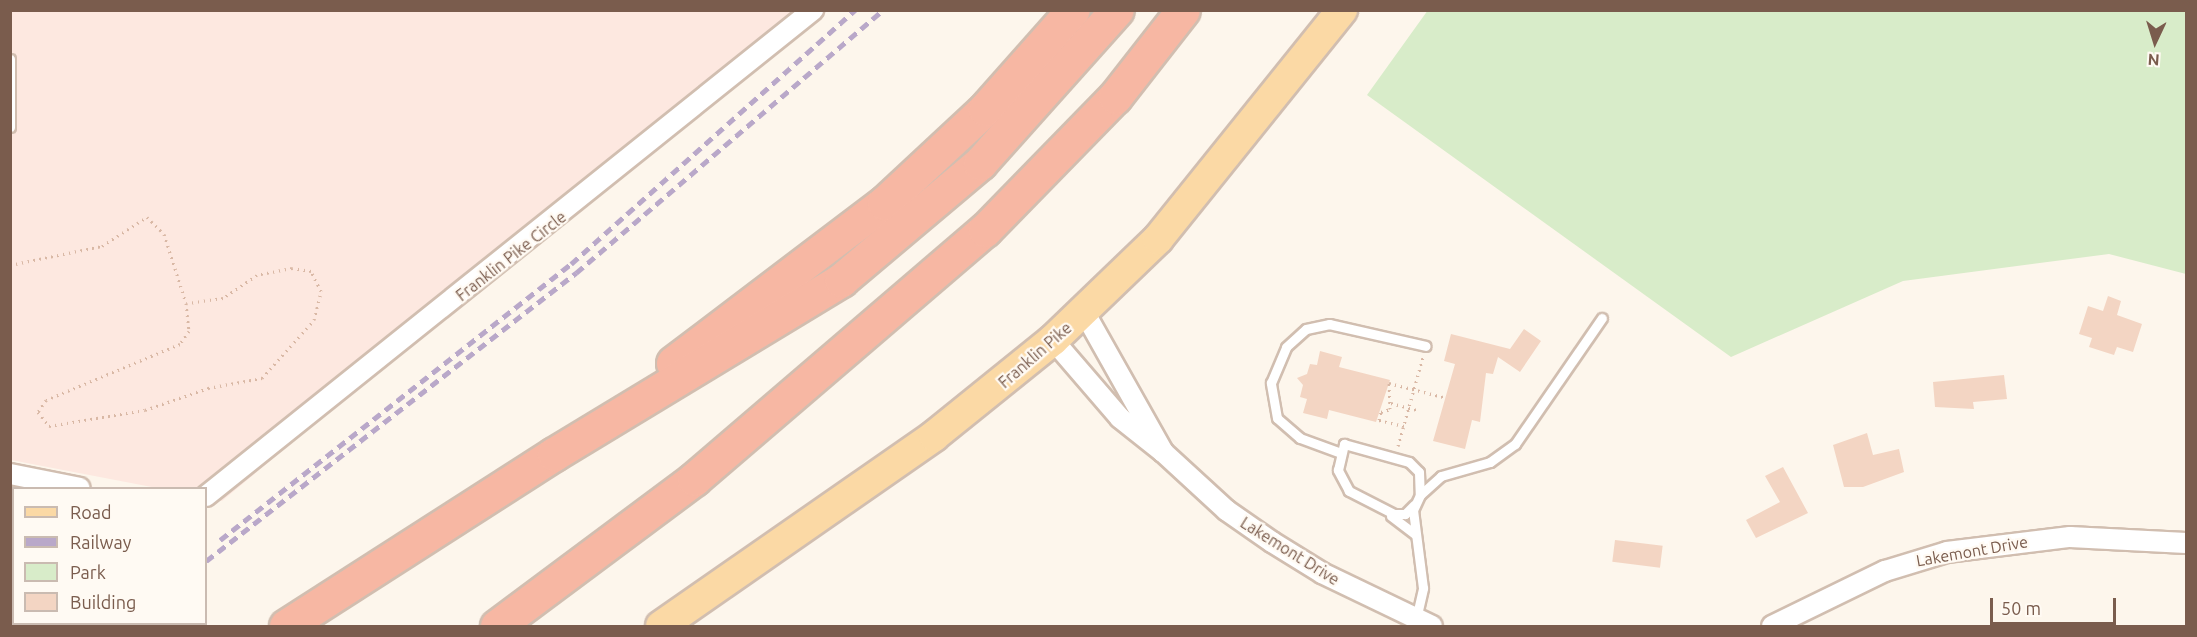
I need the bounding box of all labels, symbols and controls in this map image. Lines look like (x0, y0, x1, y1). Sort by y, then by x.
north arrow (2125, 12, 2185, 72)
text: N (2147, 51, 2160, 69)
street label: Franklin Pike Circle (452, 207, 570, 305)
street label: Franklin Pike (995, 318, 1075, 392)
legend (12, 487, 207, 625)
text: Road (70, 502, 112, 522)
street label: Lakemont Drive (1237, 513, 1343, 589)
text: Railway (70, 532, 131, 552)
street label: Lakemont Drive (1915, 532, 2029, 570)
text: Park (70, 562, 106, 582)
scale bar (1993, 586, 2119, 624)
text: Building (70, 592, 136, 612)
text: 50 m (2001, 598, 2041, 618)

